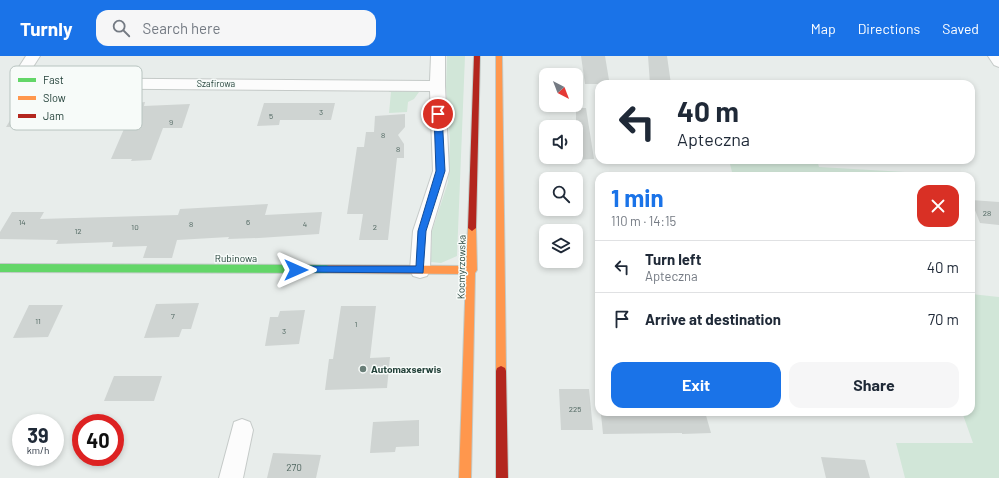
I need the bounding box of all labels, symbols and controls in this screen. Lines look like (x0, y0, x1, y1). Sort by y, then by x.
search box (96, 10, 376, 46)
text: Turnly (20, 17, 72, 40)
icon: search (110, 17, 132, 39)
text: Search here (142, 19, 220, 37)
text: Map (811, 20, 836, 37)
text: Directions (858, 20, 920, 37)
text: Saved (942, 20, 979, 37)
legend (10, 66, 142, 130)
north arrow (539, 68, 583, 112)
map controls (539, 68, 583, 268)
text: Fast (43, 73, 64, 86)
street label: Szafirowa (197, 78, 235, 89)
text: Slow (43, 91, 66, 104)
text: 40 m (677, 94, 739, 128)
icon: left (611, 96, 663, 148)
pin (421, 97, 455, 131)
icon: arrive (427, 103, 449, 125)
house number: 3 (319, 107, 323, 117)
text: Jam (43, 109, 64, 122)
house number: 5 (269, 111, 273, 121)
house number: 9 (169, 117, 173, 127)
button: sound (539, 120, 583, 164)
text: Apteczna (677, 128, 750, 150)
house number: 8 (381, 130, 385, 140)
house number: 8 (396, 144, 400, 154)
button: search (539, 172, 583, 216)
text: 1 min (611, 183, 664, 212)
button: close (917, 185, 959, 227)
house number: 28 (983, 208, 991, 218)
text: 110 m · 14:15 (611, 213, 676, 229)
house number: 14 (18, 217, 26, 227)
house number: 6 (246, 217, 250, 227)
house number: 8 (189, 219, 193, 229)
house number: 4 (303, 219, 307, 229)
house number: 10 (131, 222, 139, 232)
house number: 2 (373, 222, 377, 232)
button: layers (539, 224, 583, 268)
house number: 12 (74, 226, 82, 236)
street label: Kocmyrzowska (454, 235, 468, 299)
position arrow (275, 249, 317, 291)
text: Turn left (645, 250, 701, 268)
street label: Rubinowa (215, 252, 257, 264)
icon: left (611, 256, 633, 278)
text: 40 m (927, 258, 959, 276)
text: Apteczna (645, 268, 698, 284)
icon: arrive (611, 308, 633, 330)
text: Arrive at destination (645, 310, 781, 328)
text: 70 m (928, 310, 959, 328)
house number: 7 (171, 311, 175, 321)
house number: 11 (35, 316, 41, 326)
house number: 1 (355, 319, 358, 329)
house number: 3 (282, 326, 286, 336)
button: Exit (611, 362, 781, 408)
button: Share (789, 362, 959, 408)
place label: Automaxserwis (371, 363, 441, 375)
marker: Automaxserwis (358, 364, 368, 374)
house number: 225 (569, 404, 581, 414)
speed limit sign: 40 (72, 414, 124, 466)
text: 39 (27, 423, 49, 447)
text: km/h (27, 444, 49, 456)
house number: 270 (286, 461, 302, 473)

